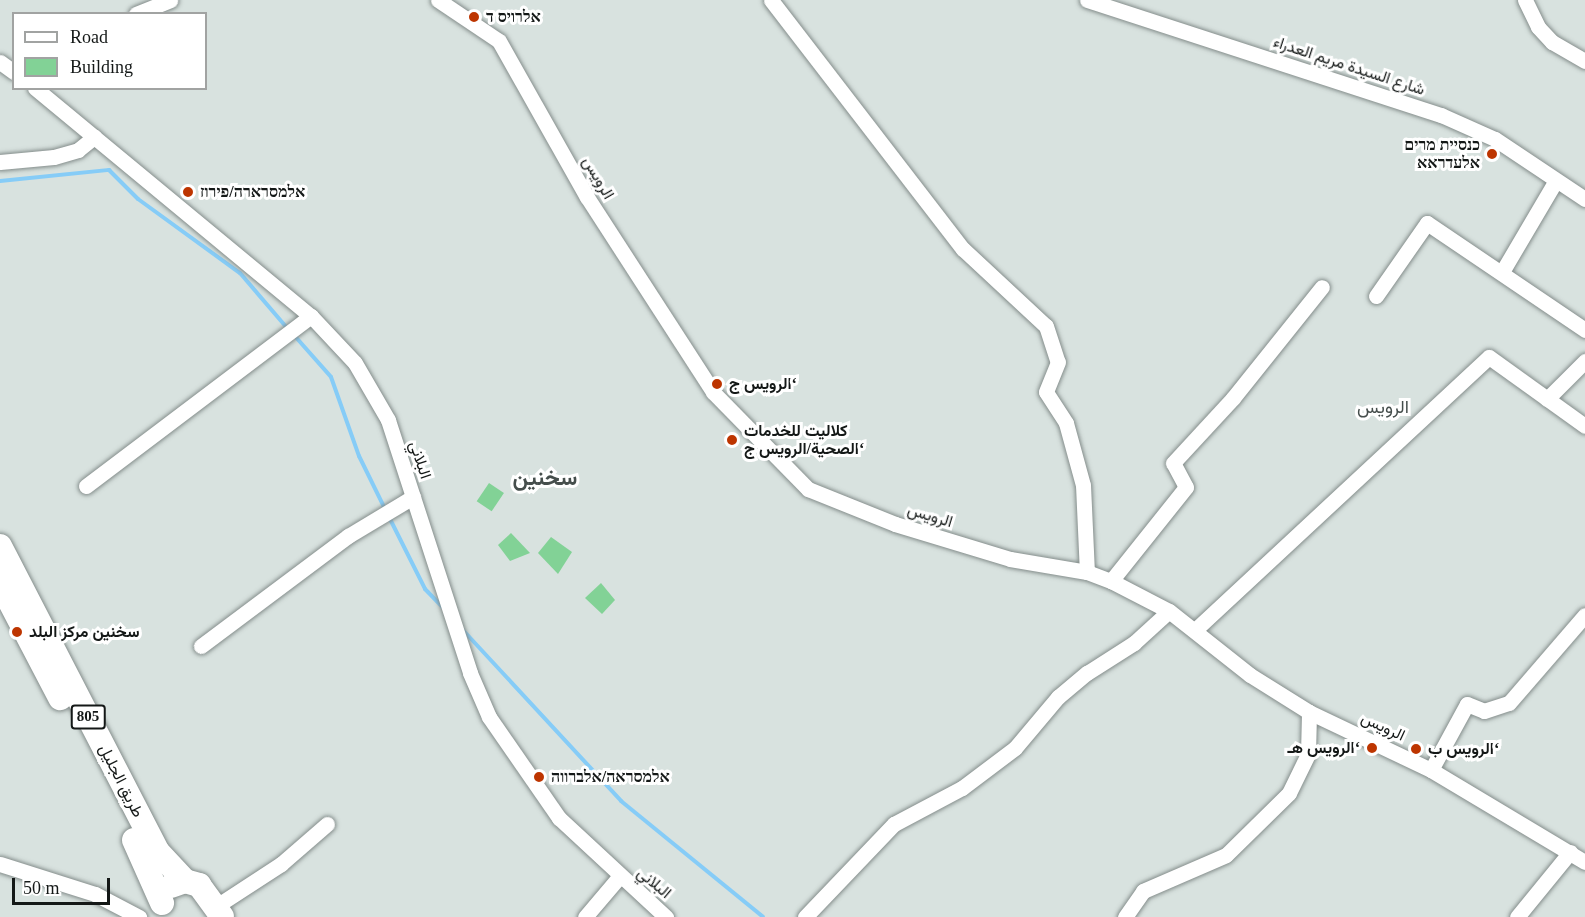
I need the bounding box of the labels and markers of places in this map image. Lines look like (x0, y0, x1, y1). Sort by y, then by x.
place label: אלרויס ד (486, 7, 541, 27)
marker: אלרויס ד (467, 10, 481, 24)
place label: כנסיית מרים אלעדראא (1404, 135, 1480, 173)
marker: כנסיית מרים אלעדראא (1485, 147, 1499, 161)
place label: אלמסרארה/פירוז (200, 182, 305, 202)
marker: אלמסרארה/פירוז (181, 185, 195, 199)
place label: الرويس ج‘ (729, 374, 797, 394)
marker: الرويس ج‘ (710, 377, 724, 391)
place label: كلاليت للخدمات الصحية/الرويس ج‘ (744, 421, 864, 459)
marker: كلاليت للخدمات الصحية/الرويس ج‘ (725, 433, 739, 447)
place label: سخنين مركز البلد (29, 622, 140, 642)
marker: سخنين مركز البلد (10, 625, 24, 639)
place label: الرويس هـ‘ (1287, 738, 1360, 758)
place label: الرويس ب‘ (1428, 739, 1499, 759)
marker: الرويس هـ‘ (1365, 741, 1379, 755)
marker: الرويس ب‘ (1409, 742, 1423, 756)
place label: אלמסראה/אלברווה (551, 767, 670, 787)
marker: אלמסראה/אלברווה (532, 770, 546, 784)

